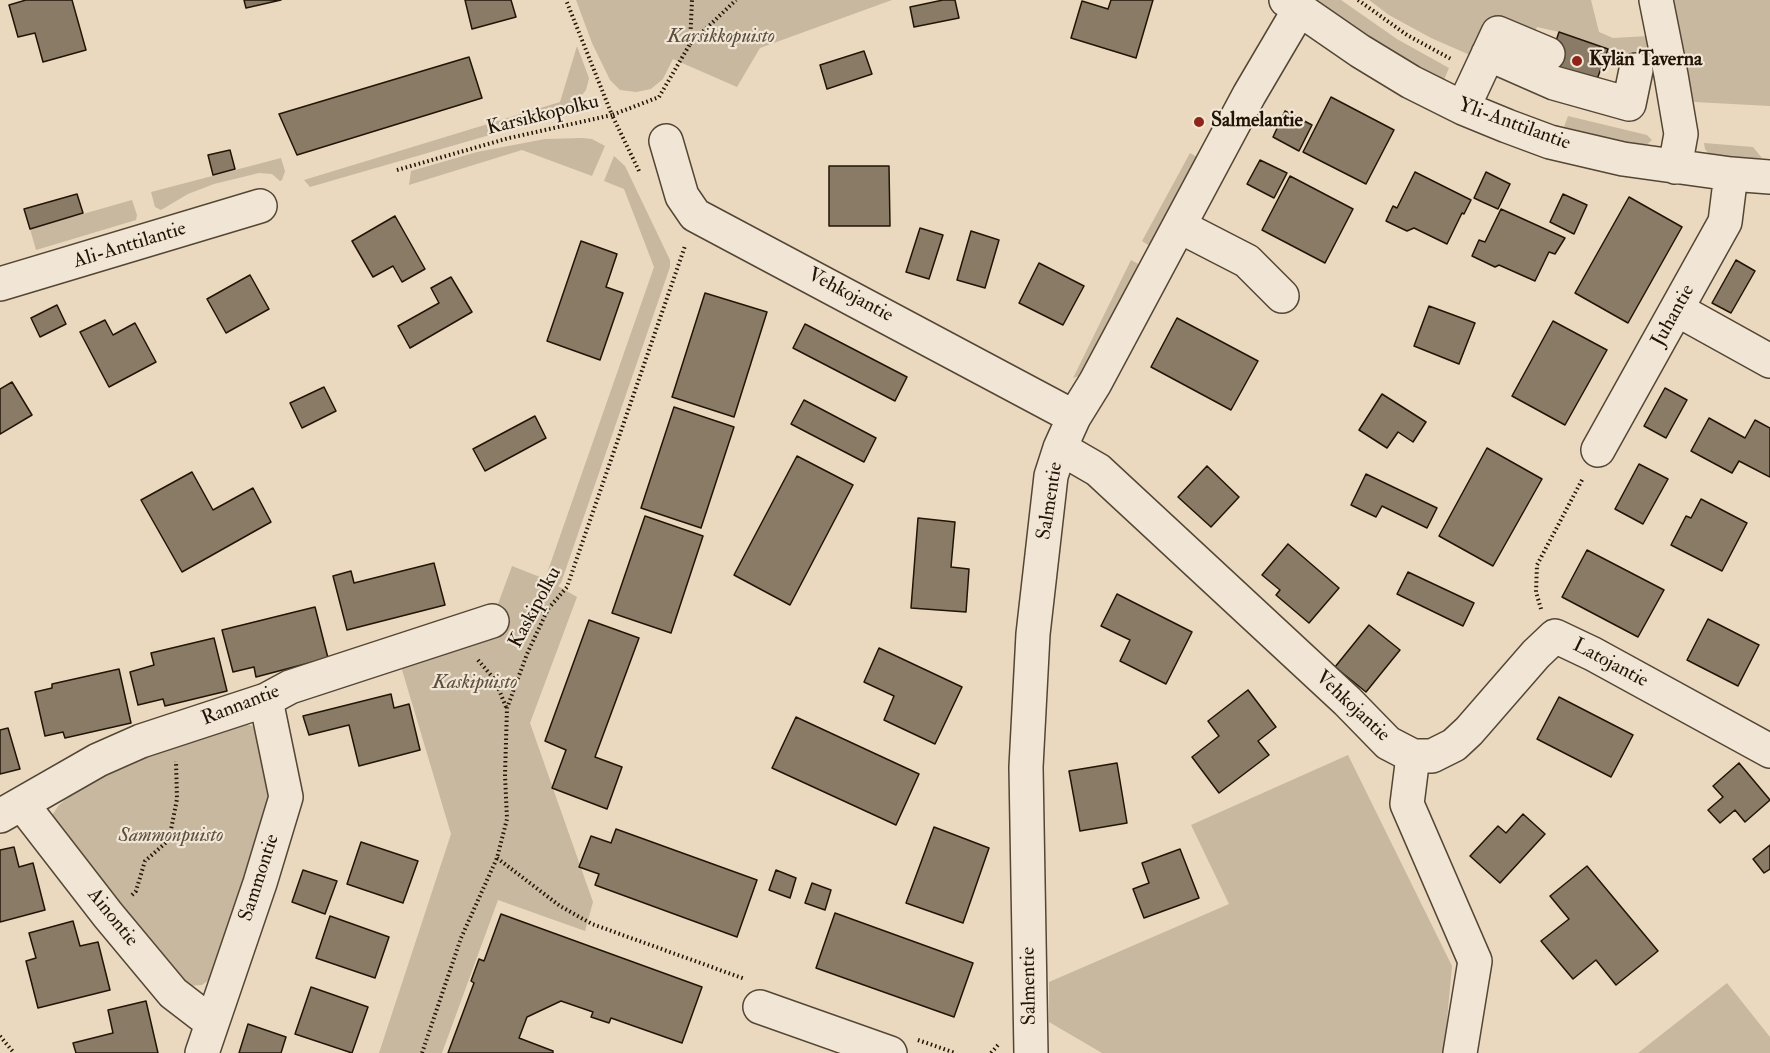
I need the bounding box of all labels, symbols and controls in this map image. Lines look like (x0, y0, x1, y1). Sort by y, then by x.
park label: Karsikkopuisto (667, 26, 775, 50)
place label: Kylän Taverna (1589, 49, 1702, 73)
marker: Kylän Taverna (1570, 54, 1584, 68)
street label: Karsikkopolku (484, 90, 602, 142)
street label: Yli-Anttilantie (1455, 94, 1573, 156)
place label: Salmelantie (1211, 110, 1303, 134)
marker: Salmelantie (1192, 115, 1206, 129)
street label: Ali-Anttilantie (71, 218, 189, 274)
street label: Vehkojantie (803, 264, 897, 328)
street label: Juhantie (1647, 281, 1701, 351)
street label: Salmentie (1033, 460, 1069, 542)
street label: Kaskipolku (505, 563, 567, 653)
street label: Latojantie (1568, 634, 1652, 694)
street label: Vehkojantie (1310, 666, 1394, 748)
park label: Kaskipuisto (433, 672, 517, 696)
street label: Rannantie (199, 680, 283, 732)
park label: Sammonpuisto (119, 825, 223, 849)
street label: Sammontie (235, 831, 285, 925)
street label: Ainontie (81, 884, 143, 952)
street label: Salmentie (1017, 947, 1043, 1025)

